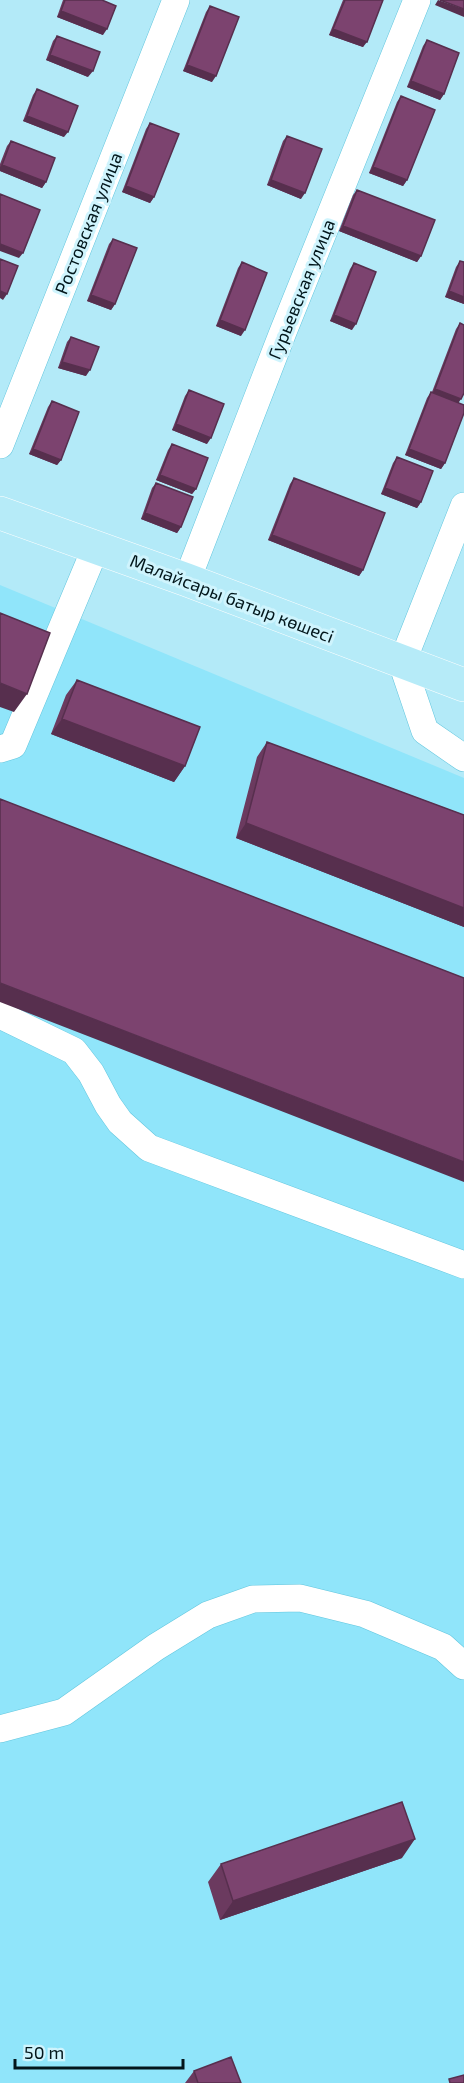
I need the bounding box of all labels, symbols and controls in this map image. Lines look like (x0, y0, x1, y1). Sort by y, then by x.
street label: Ростовская улица (50, 149, 126, 297)
street label: Гурьевская улица (263, 216, 339, 362)
street label: Малайсары батыр көшесі (127, 549, 337, 647)
scale bar (15, 2032, 183, 2070)
text: 50 m (24, 2041, 64, 2063)

